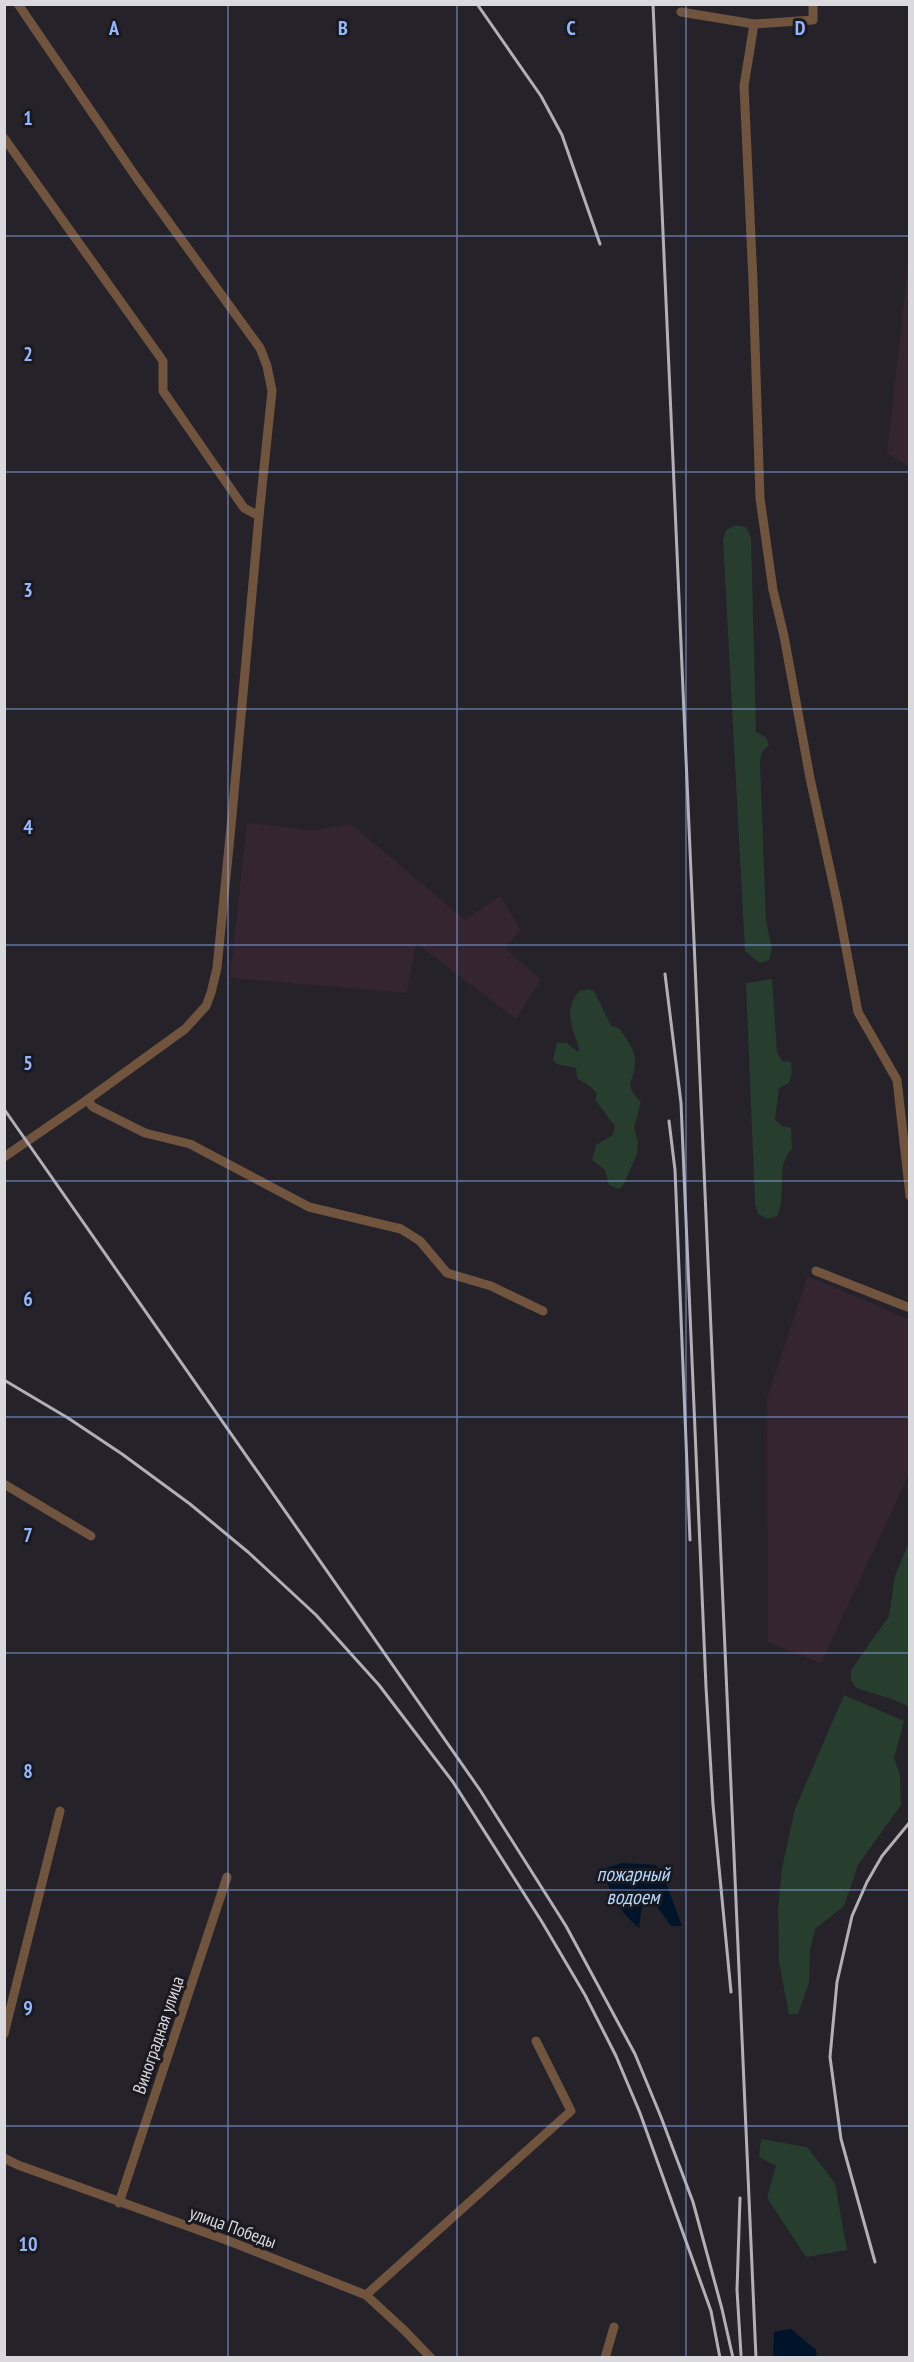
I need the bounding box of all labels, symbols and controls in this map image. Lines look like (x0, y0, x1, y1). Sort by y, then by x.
text: A (108, 15, 120, 41)
text: B (338, 15, 348, 41)
text: C (566, 15, 576, 41)
text: D (795, 15, 806, 41)
text: 1 (23, 105, 33, 131)
text: 2 (23, 341, 33, 367)
text: 3 (23, 577, 33, 603)
text: 4 (23, 814, 33, 840)
text: 5 (23, 1050, 33, 1076)
text: 6 (23, 1286, 33, 1312)
text: 7 (23, 1522, 33, 1548)
text: 8 (23, 1758, 33, 1784)
water label: пожарный водоем (597, 1861, 672, 1910)
street label: Виноградная улица (127, 1973, 189, 2097)
text: 9 (23, 1995, 33, 2021)
street label: улица Победы (187, 2201, 279, 2253)
text: 10 (18, 2231, 38, 2257)

